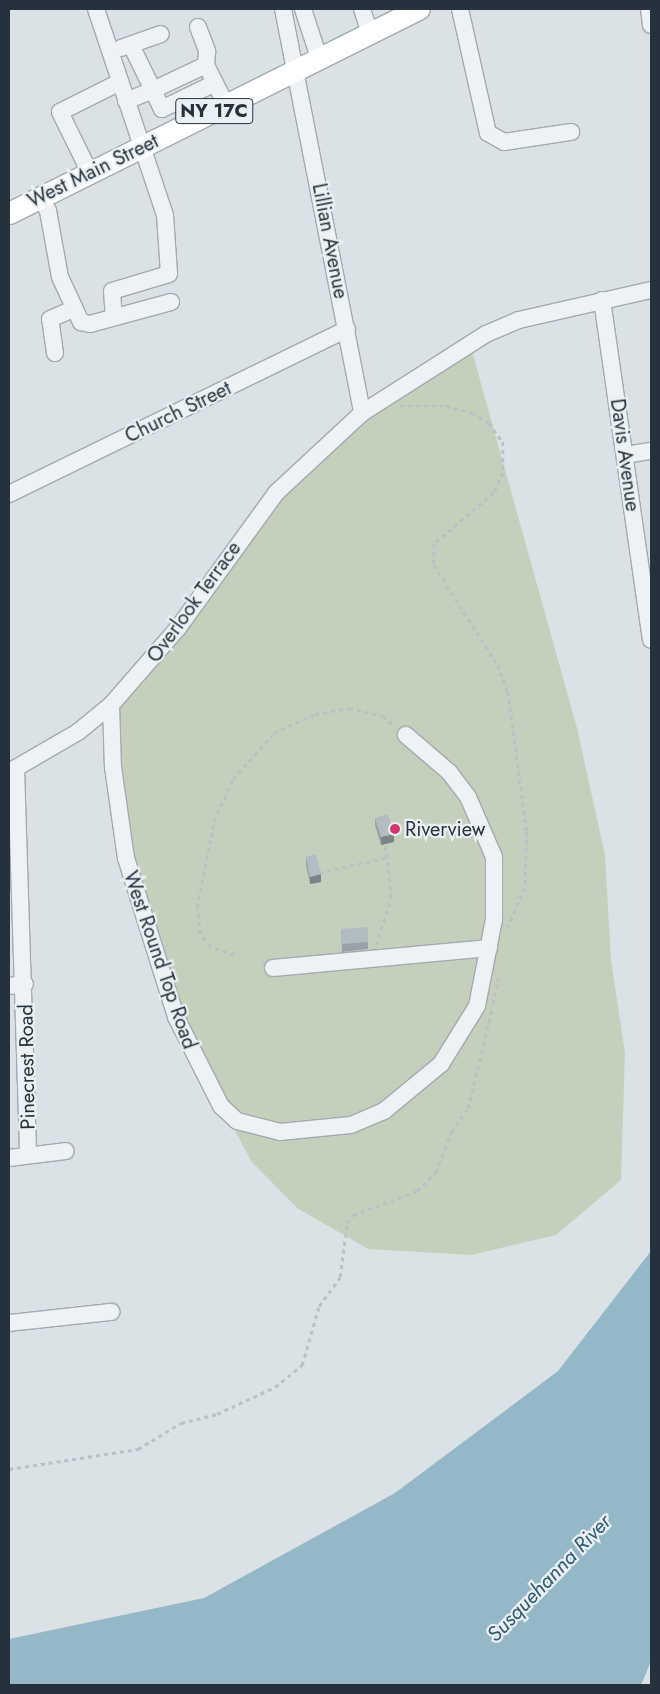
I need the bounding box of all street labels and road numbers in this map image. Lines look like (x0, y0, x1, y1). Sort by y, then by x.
road number: NY 17C (175, 94, 253, 128)
street label: West Main Street (24, 129, 162, 213)
street label: Lillian Avenue (307, 181, 353, 301)
street label: Church Street (121, 376, 235, 448)
street label: Davis Avenue (605, 397, 645, 513)
street label: Overlook Terrace (142, 537, 246, 667)
street label: West Round Top Road (118, 868, 202, 1052)
street label: Pinecrest Road (14, 1004, 40, 1130)

